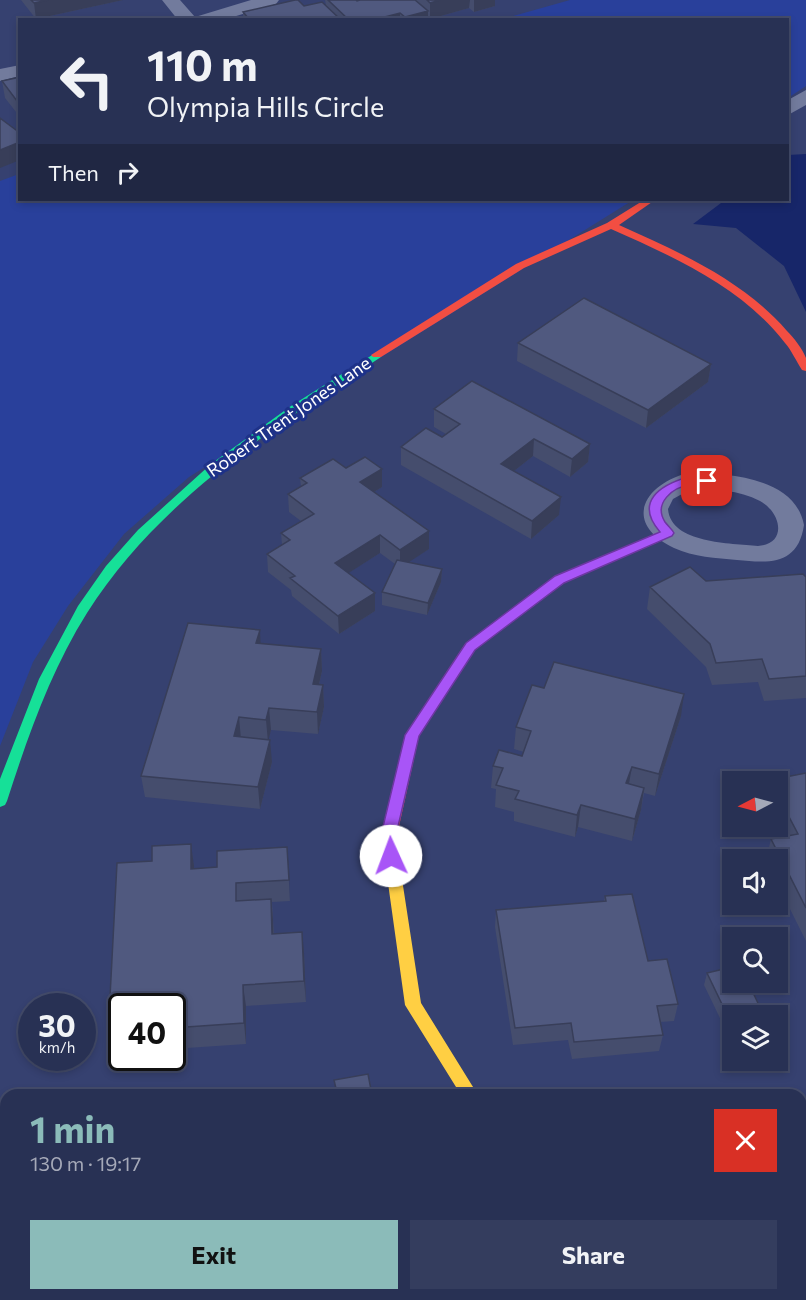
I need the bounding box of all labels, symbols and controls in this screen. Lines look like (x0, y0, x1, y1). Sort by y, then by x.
text: 110 m (147, 38, 258, 90)
icon: left (48, 42, 126, 120)
text: Olympia Hills Circle (147, 90, 384, 123)
icon: right (111, 156, 144, 189)
text: Then (48, 159, 99, 186)
street label: Robert Trent Jones Lane (202, 351, 375, 481)
pin (681, 455, 732, 506)
icon: arrive (690, 464, 723, 497)
north arrow (722, 771, 788, 837)
map controls (722, 771, 788, 1071)
position arrow (359, 824, 423, 888)
button: sound (722, 849, 788, 915)
button: search (722, 927, 788, 993)
speed limit sign: 40 (108, 993, 186, 1071)
button: layers (722, 1005, 788, 1071)
text: 30 (38, 1006, 76, 1043)
text: km/h (39, 1038, 75, 1056)
text: 1 min (30, 1106, 115, 1150)
button: close (714, 1109, 777, 1172)
text: 130 m · 19:17 (30, 1151, 141, 1175)
button: Exit (30, 1220, 398, 1289)
button: Share (410, 1220, 777, 1289)

